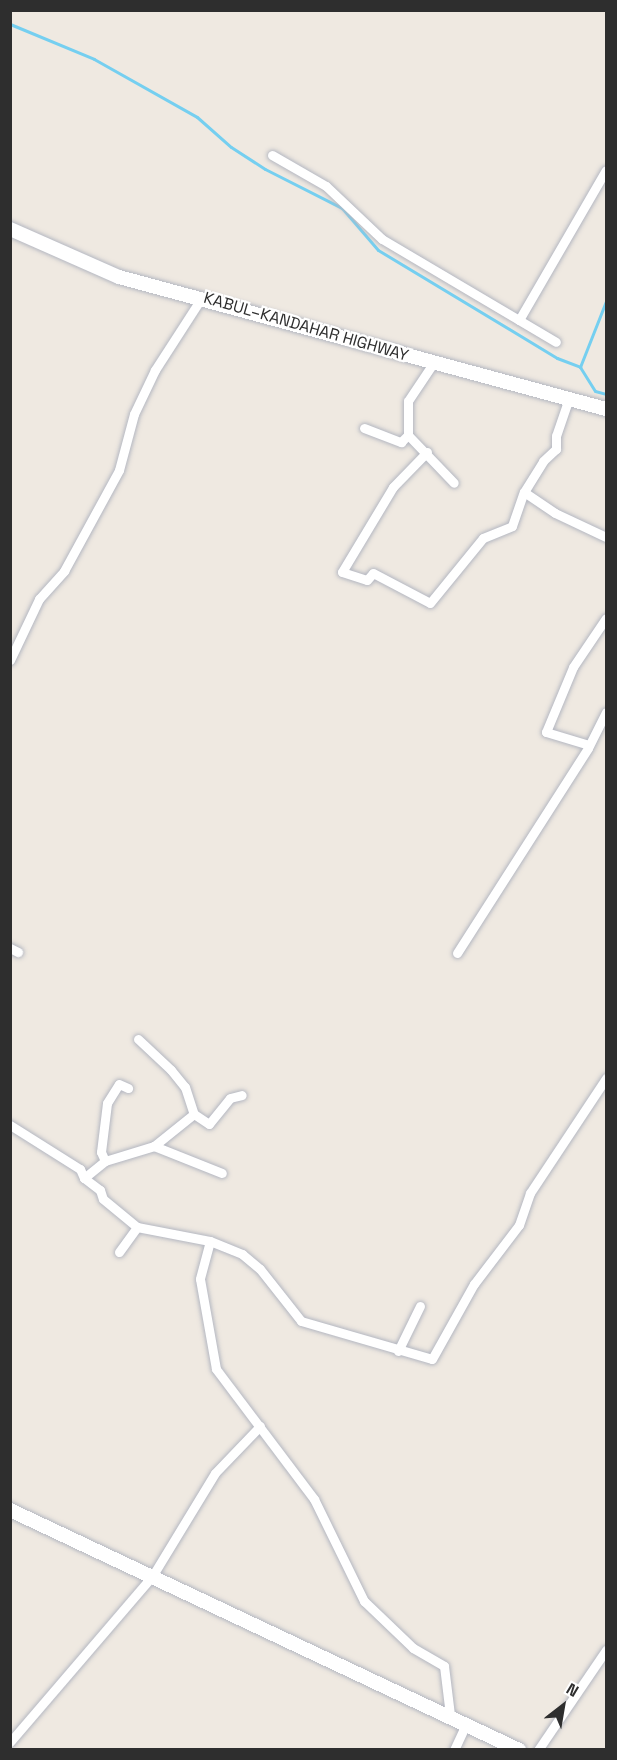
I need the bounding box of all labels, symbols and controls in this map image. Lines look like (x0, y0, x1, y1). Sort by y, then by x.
street label: KABUL–KANDAHAR HIGHWAY (201, 289, 411, 365)
north arrow (533, 1676, 593, 1736)
text: N (563, 1678, 583, 1702)

